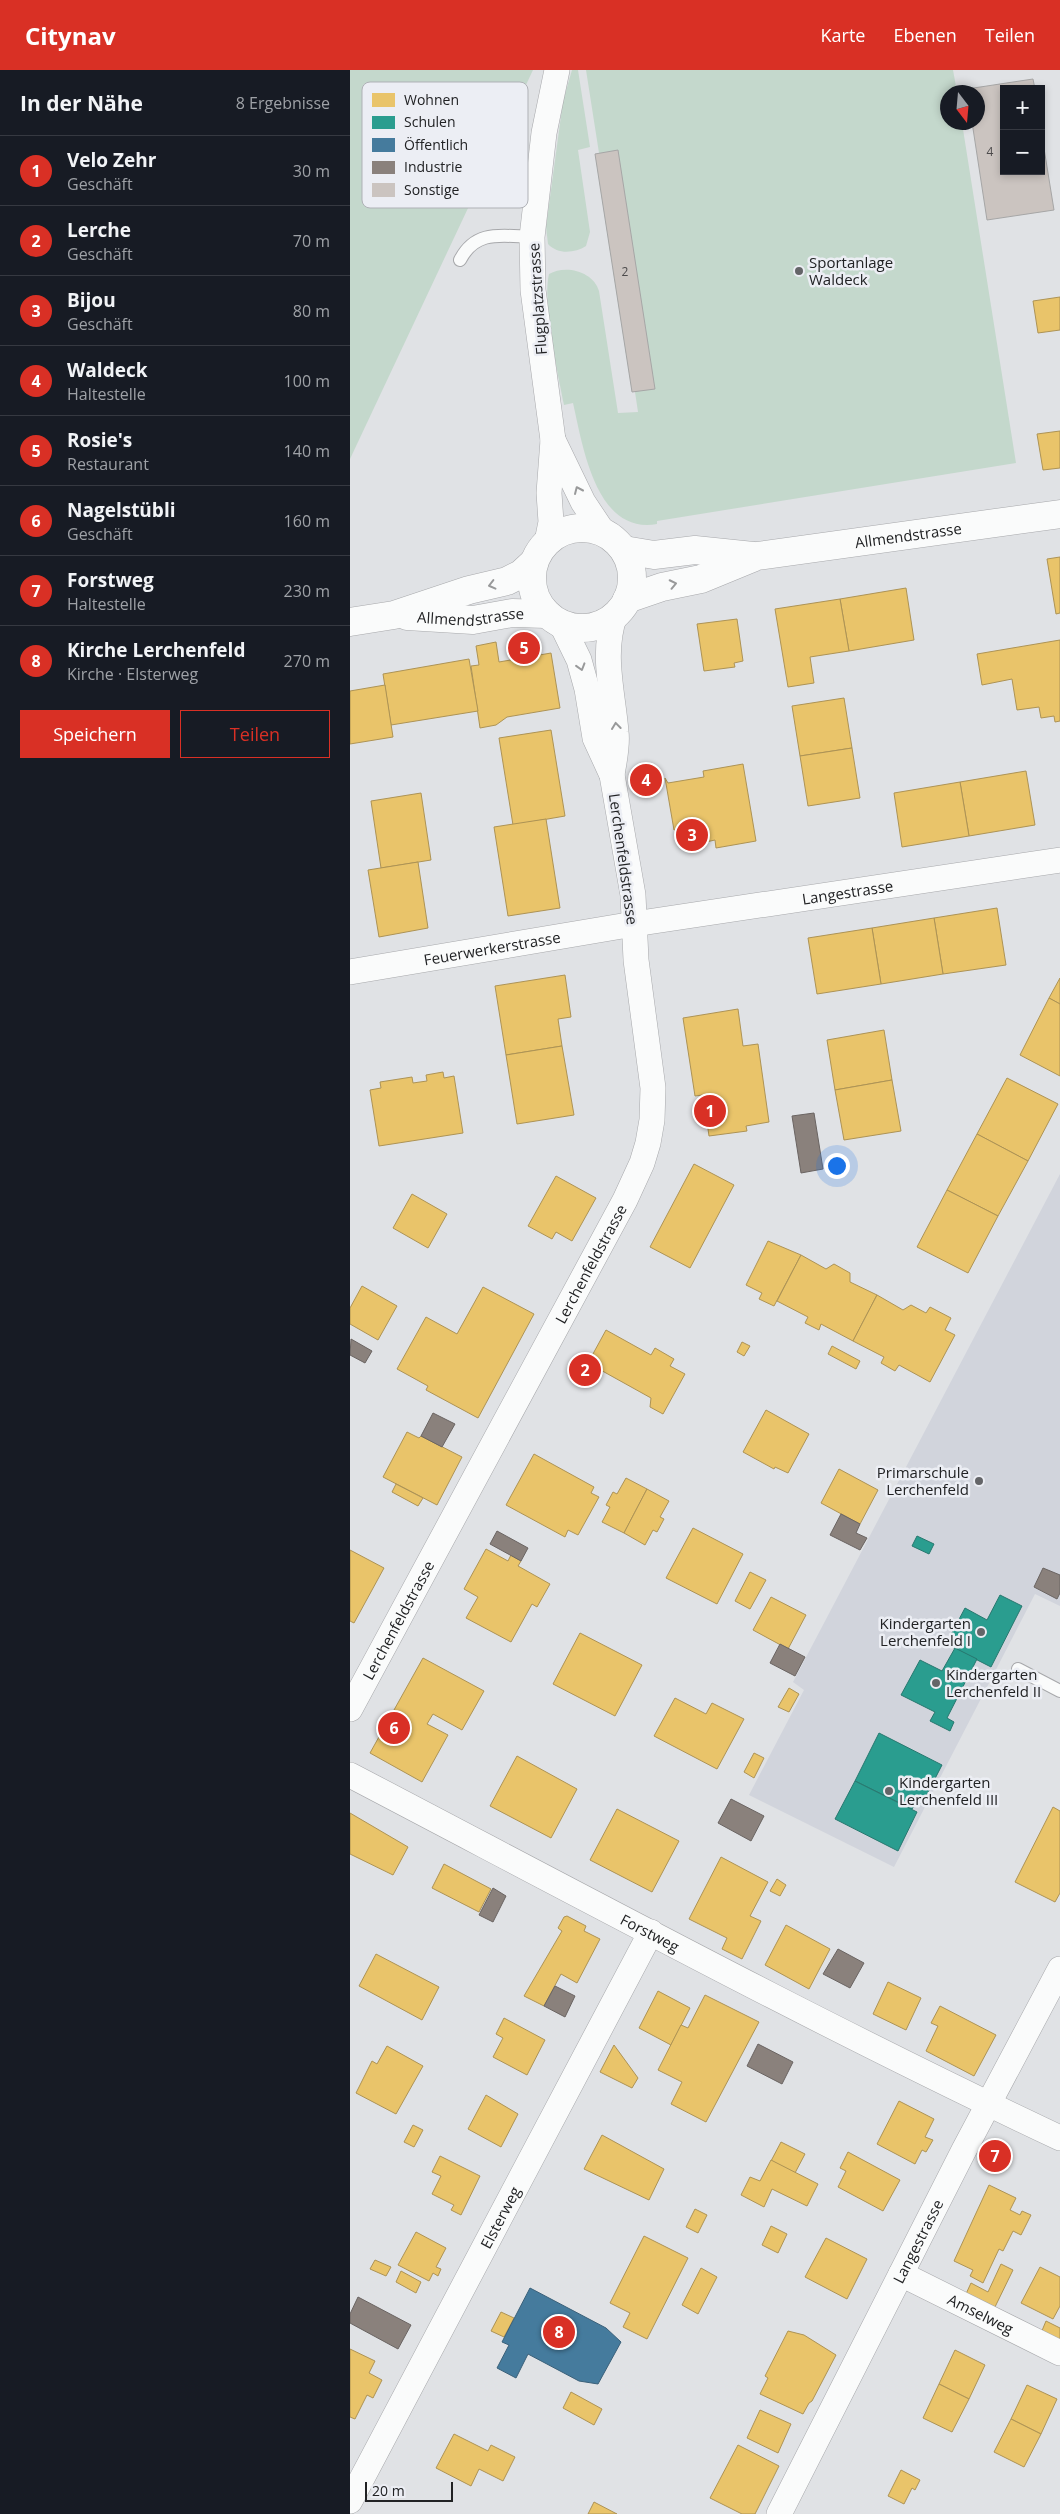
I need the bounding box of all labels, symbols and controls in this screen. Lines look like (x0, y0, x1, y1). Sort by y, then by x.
text: Citynav (25, 19, 116, 52)
text: Karte (821, 23, 865, 47)
text: Ebenen (893, 23, 957, 47)
text: Teilen (985, 23, 1035, 47)
legend (362, 82, 528, 208)
north arrow (940, 85, 985, 130)
map controls (1000, 85, 1045, 175)
button: + (1000, 85, 1045, 130)
text: In der Nähe (20, 89, 143, 117)
text: Wohnen (404, 90, 459, 109)
text: 8 Ergebnisse (236, 92, 330, 114)
text: Schulen (404, 112, 456, 131)
button: − (1000, 130, 1045, 175)
text: Öffentlich (404, 135, 468, 154)
house number: 4 (987, 143, 994, 160)
text: Velo Zehr (67, 147, 156, 173)
text: Industrie (404, 157, 463, 176)
text: 1 (31, 160, 41, 182)
text: 30 m (293, 160, 330, 182)
text: Geschäft (67, 173, 133, 195)
text: Sonstige (404, 180, 459, 199)
text: Lerche (67, 217, 131, 243)
text: 2 (31, 230, 41, 252)
text: 70 m (293, 230, 330, 252)
street label: Flugplatzstrasse (523, 242, 551, 356)
text: Geschäft (67, 243, 133, 265)
place label: Sportanlage Waldeck (809, 252, 893, 289)
house number: 2 (622, 263, 629, 280)
marker: Sportanlage Waldeck (793, 265, 805, 277)
text: Bijou (67, 287, 116, 313)
text: 3 (31, 300, 41, 322)
text: 80 m (293, 300, 330, 322)
text: Geschäft (67, 313, 133, 335)
text: Waldeck (67, 357, 147, 383)
text: 4 (31, 370, 41, 392)
text: 100 m (284, 370, 330, 392)
text: Haltestelle (67, 383, 146, 405)
text: Rosie's (67, 427, 132, 453)
text: 5 (31, 440, 41, 462)
text: 140 m (284, 440, 330, 462)
text: Restaurant (67, 453, 149, 475)
one-way arrow (574, 486, 584, 495)
text: Nagelstübli (67, 497, 175, 523)
text: 6 (31, 510, 41, 532)
text: 160 m (284, 510, 330, 532)
street label: Allmendstrasse (854, 518, 963, 552)
text: Geschäft (67, 523, 133, 545)
text: Forstweg (67, 567, 154, 593)
one-way arrow (488, 579, 497, 590)
one-way arrow (668, 579, 677, 590)
text: 7 (31, 580, 41, 602)
text: 230 m (284, 580, 330, 602)
text: Haltestelle (67, 593, 146, 615)
street label: Allmendstrasse (417, 603, 524, 630)
pin: 5 (508, 629, 540, 667)
text: Kirche Lerchenfeld (67, 637, 245, 663)
text: 8 (31, 650, 41, 672)
text: 270 m (284, 650, 330, 672)
text: Kirche · Elsterweg (67, 663, 198, 685)
one-way arrow (576, 663, 586, 671)
button: Speichern (20, 710, 170, 758)
button: Teilen (180, 710, 330, 758)
one-way arrow (611, 722, 622, 730)
pin: 4 (630, 761, 662, 799)
street label: Lerchenfeldstrasse (605, 792, 643, 926)
pin: 3 (676, 816, 708, 854)
street label: Langestrasse (801, 875, 894, 909)
street label: Feuerwerkerstrasse (422, 927, 562, 969)
pin: 1 (694, 1092, 726, 1130)
your location (824, 1153, 850, 1179)
street label: Lerchenfeldstrasse (550, 1201, 631, 1327)
pin: 2 (569, 1351, 601, 1389)
place label: Primarschule Lerchenfeld (877, 1462, 969, 1499)
marker: Primarschule Lerchenfeld (973, 1475, 985, 1487)
street label: Lerchenfeldstrasse (358, 1557, 438, 1683)
place label: Kindergarten Lerchenfeld I (880, 1613, 971, 1650)
marker: Kindergarten Lerchenfeld I (975, 1626, 987, 1638)
place label: Kindergarten Lerchenfeld II (946, 1664, 1041, 1701)
marker: Kindergarten Lerchenfeld II (930, 1677, 942, 1689)
pin: 6 (378, 1709, 410, 1747)
place label: Kindergarten Lerchenfeld III (899, 1772, 998, 1809)
marker: Kindergarten Lerchenfeld III (883, 1785, 895, 1797)
street label: Forstweg (617, 1909, 683, 1956)
pin: 7 (979, 2137, 1011, 2175)
street label: Elsterweg (475, 2183, 525, 2252)
street label: Langestrasse (888, 2196, 947, 2287)
street label: Amselweg (944, 2289, 1017, 2338)
pin: 8 (543, 2313, 575, 2351)
scale bar (365, 2479, 452, 2502)
text: 20 m (372, 2481, 405, 2500)

